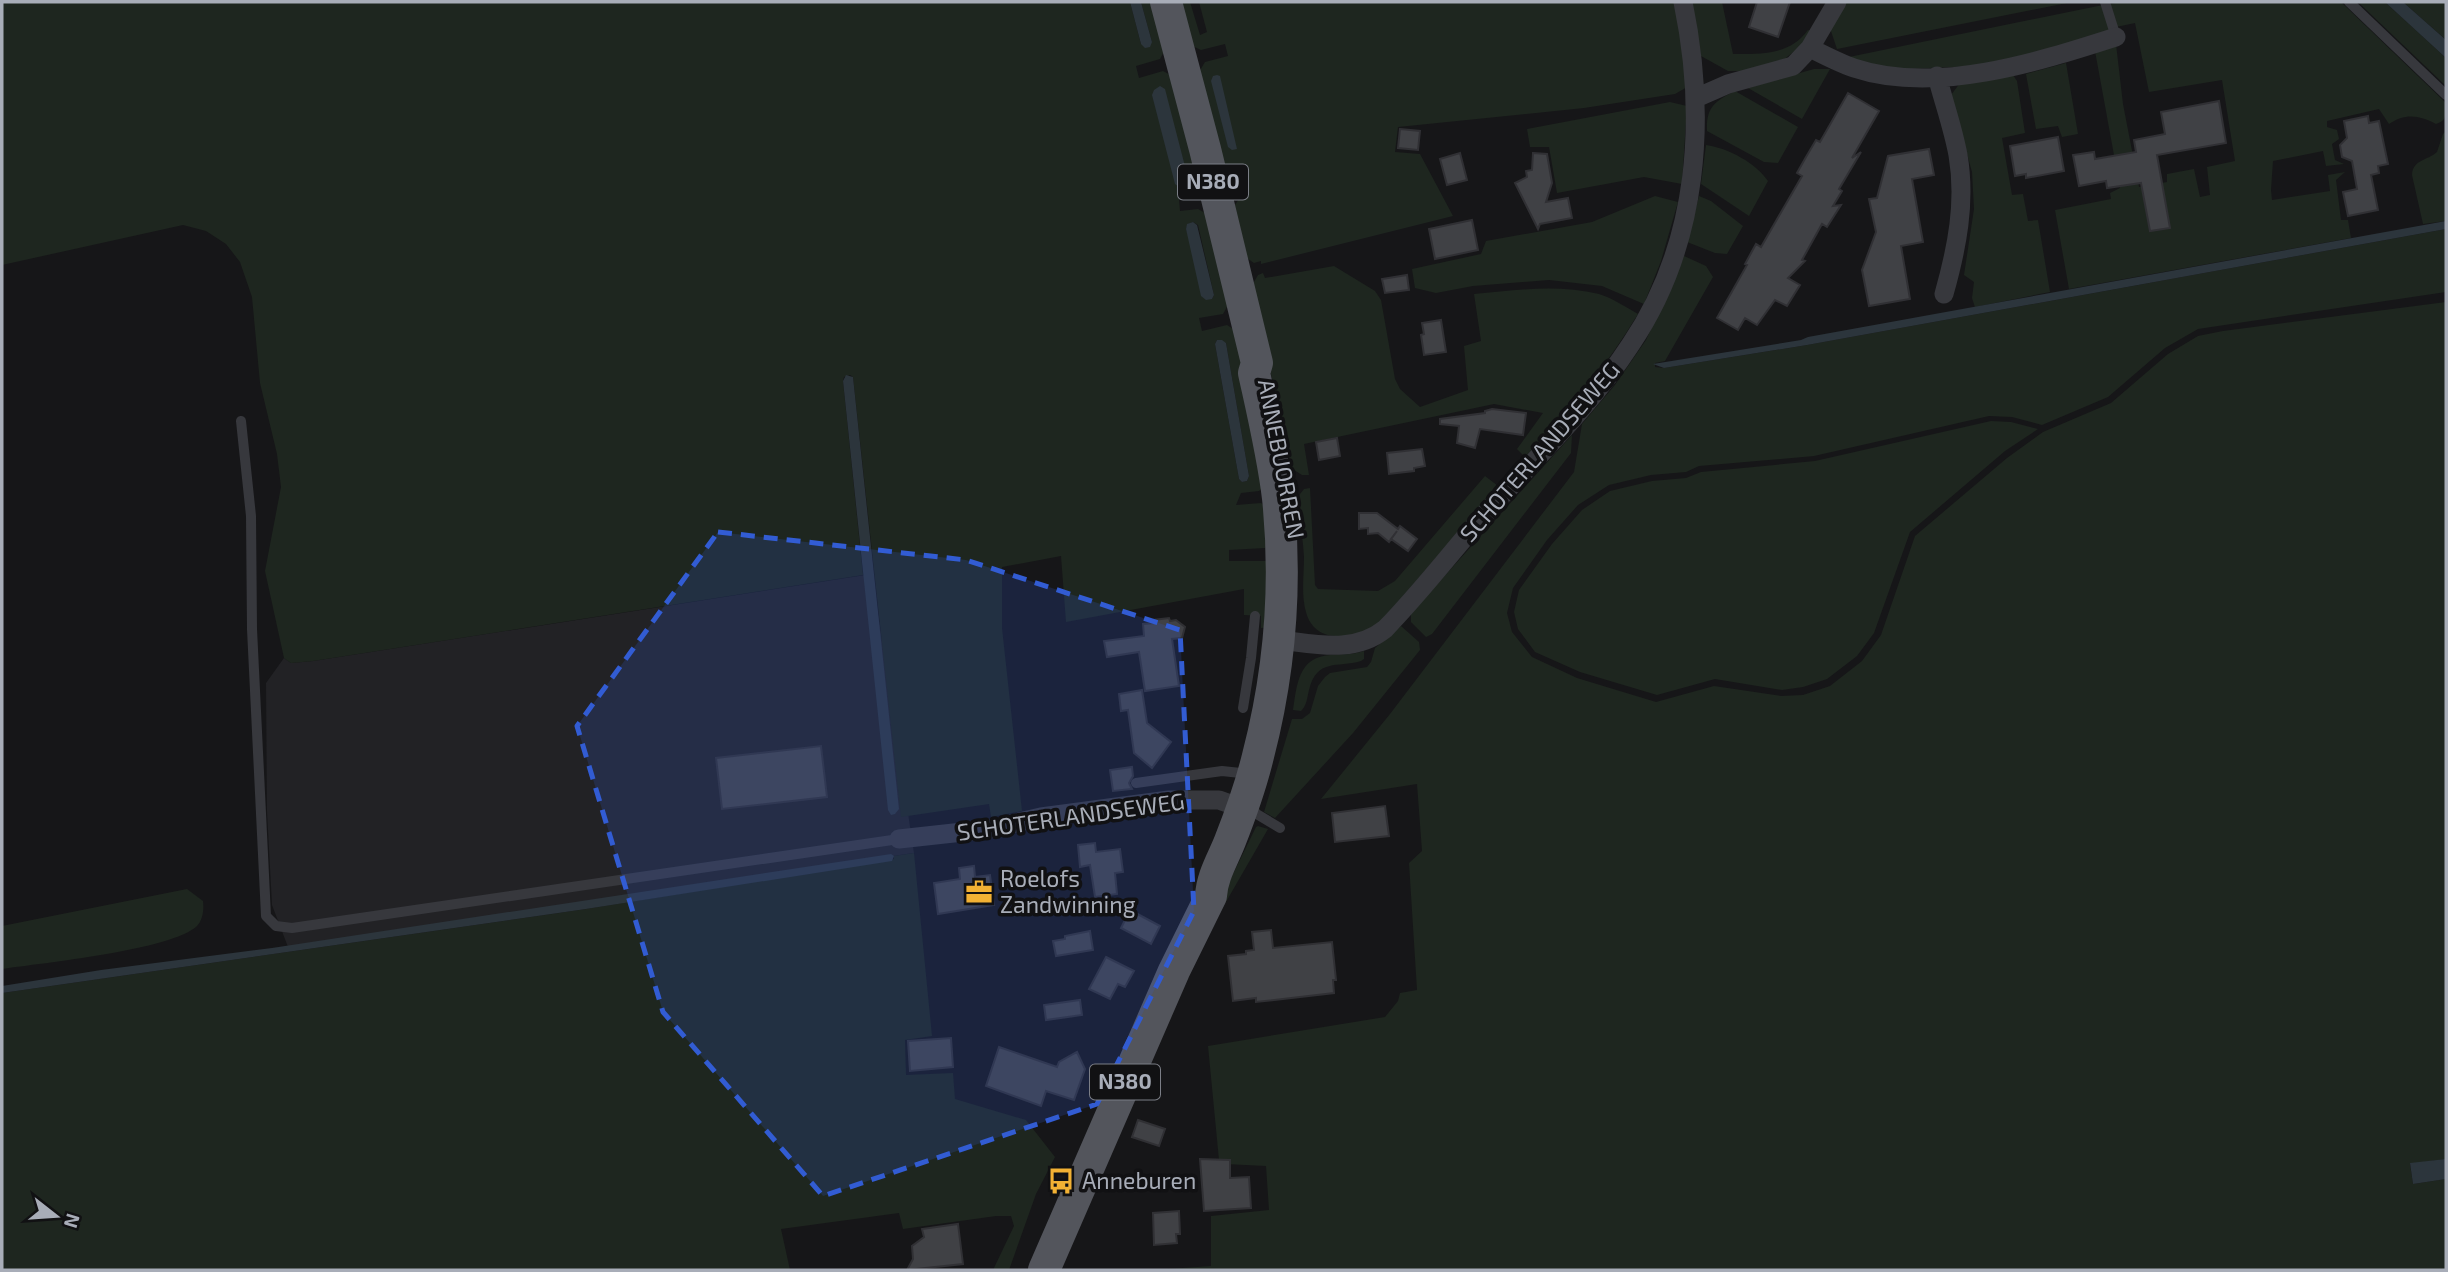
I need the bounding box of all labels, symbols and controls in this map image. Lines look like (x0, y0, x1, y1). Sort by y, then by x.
road number: N380 (1178, 164, 1248, 200)
street label: SCHOTERLANDSEWEG (1453, 356, 1625, 547)
street label: ANNEBUORREN (1253, 377, 1311, 541)
street label: SCHOTERLANDSEWEG (955, 786, 1186, 846)
place label: Roelofs Zandwinning (1000, 864, 1136, 918)
office icon: Roelofs Zandwinning (964, 877, 994, 907)
road number: N380 (1090, 1064, 1160, 1100)
bus stop icon: Anneburen (1046, 1166, 1076, 1196)
place label: Anneburen (1082, 1166, 1196, 1194)
north arrow (21, 1181, 91, 1251)
text: N (60, 1211, 86, 1231)

